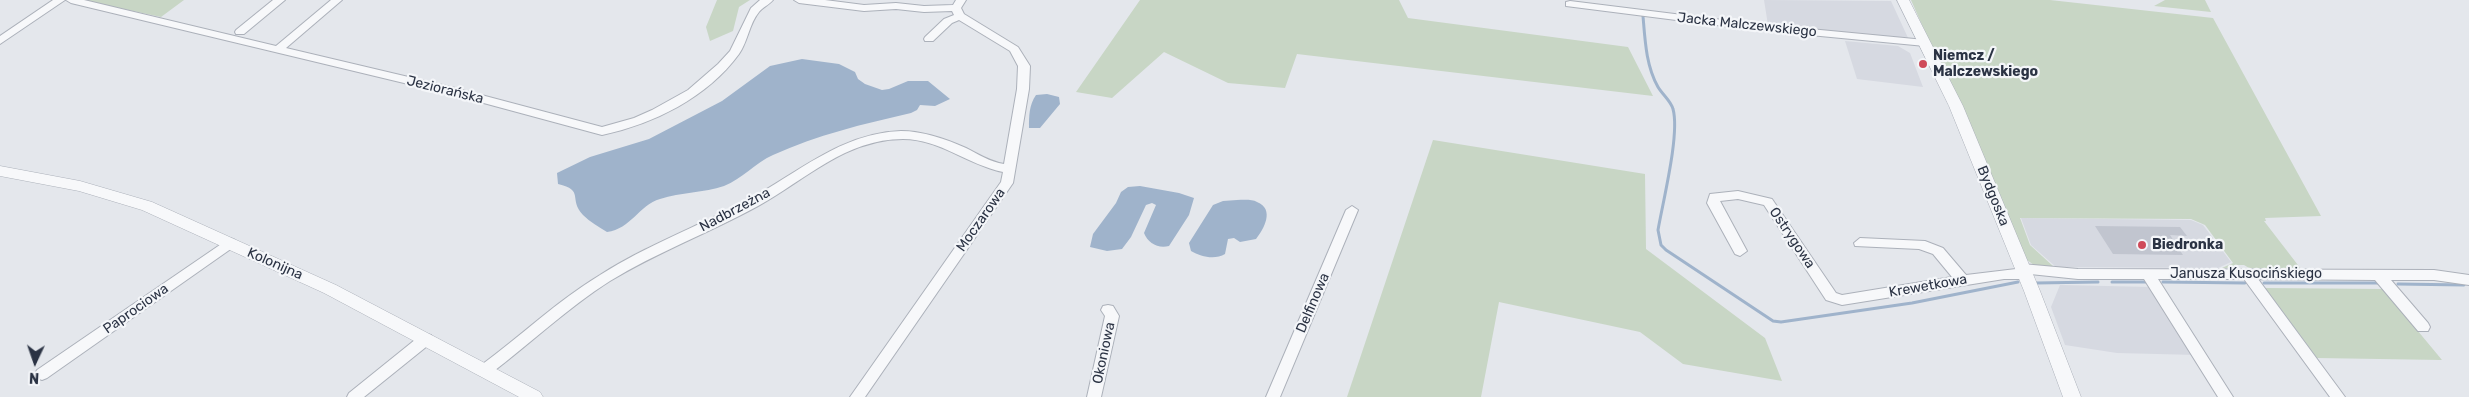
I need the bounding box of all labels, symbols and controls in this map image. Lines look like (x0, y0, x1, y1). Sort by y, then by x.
street label: Jacka Malczewskiego (1676, 9, 1818, 41)
place label: Niemcz / Malczewskiego (1933, 48, 2038, 80)
marker: Niemcz / Malczewskiego (1917, 58, 1929, 70)
street label: Jeziorańska (405, 72, 485, 108)
street label: Bydgoska (1973, 163, 2013, 229)
street label: Nadbrzeżna (697, 184, 773, 236)
street label: Moczarowa (953, 185, 1009, 255)
street label: Ostrygowa (1766, 204, 1818, 272)
place label: Biedronka (2152, 237, 2223, 253)
marker: Biedronka (2136, 239, 2148, 251)
street label: Kolonijna (245, 244, 305, 284)
street label: Janusza Kusocińskiego (2170, 266, 2322, 282)
street label: Delfinowa (1293, 270, 1333, 336)
street label: Krewetkowa (1888, 271, 1968, 301)
street label: Paprociowa (100, 280, 172, 338)
street label: Okoniowa (1089, 321, 1119, 385)
north arrow (10, 337, 60, 387)
text: N (29, 369, 40, 386)

